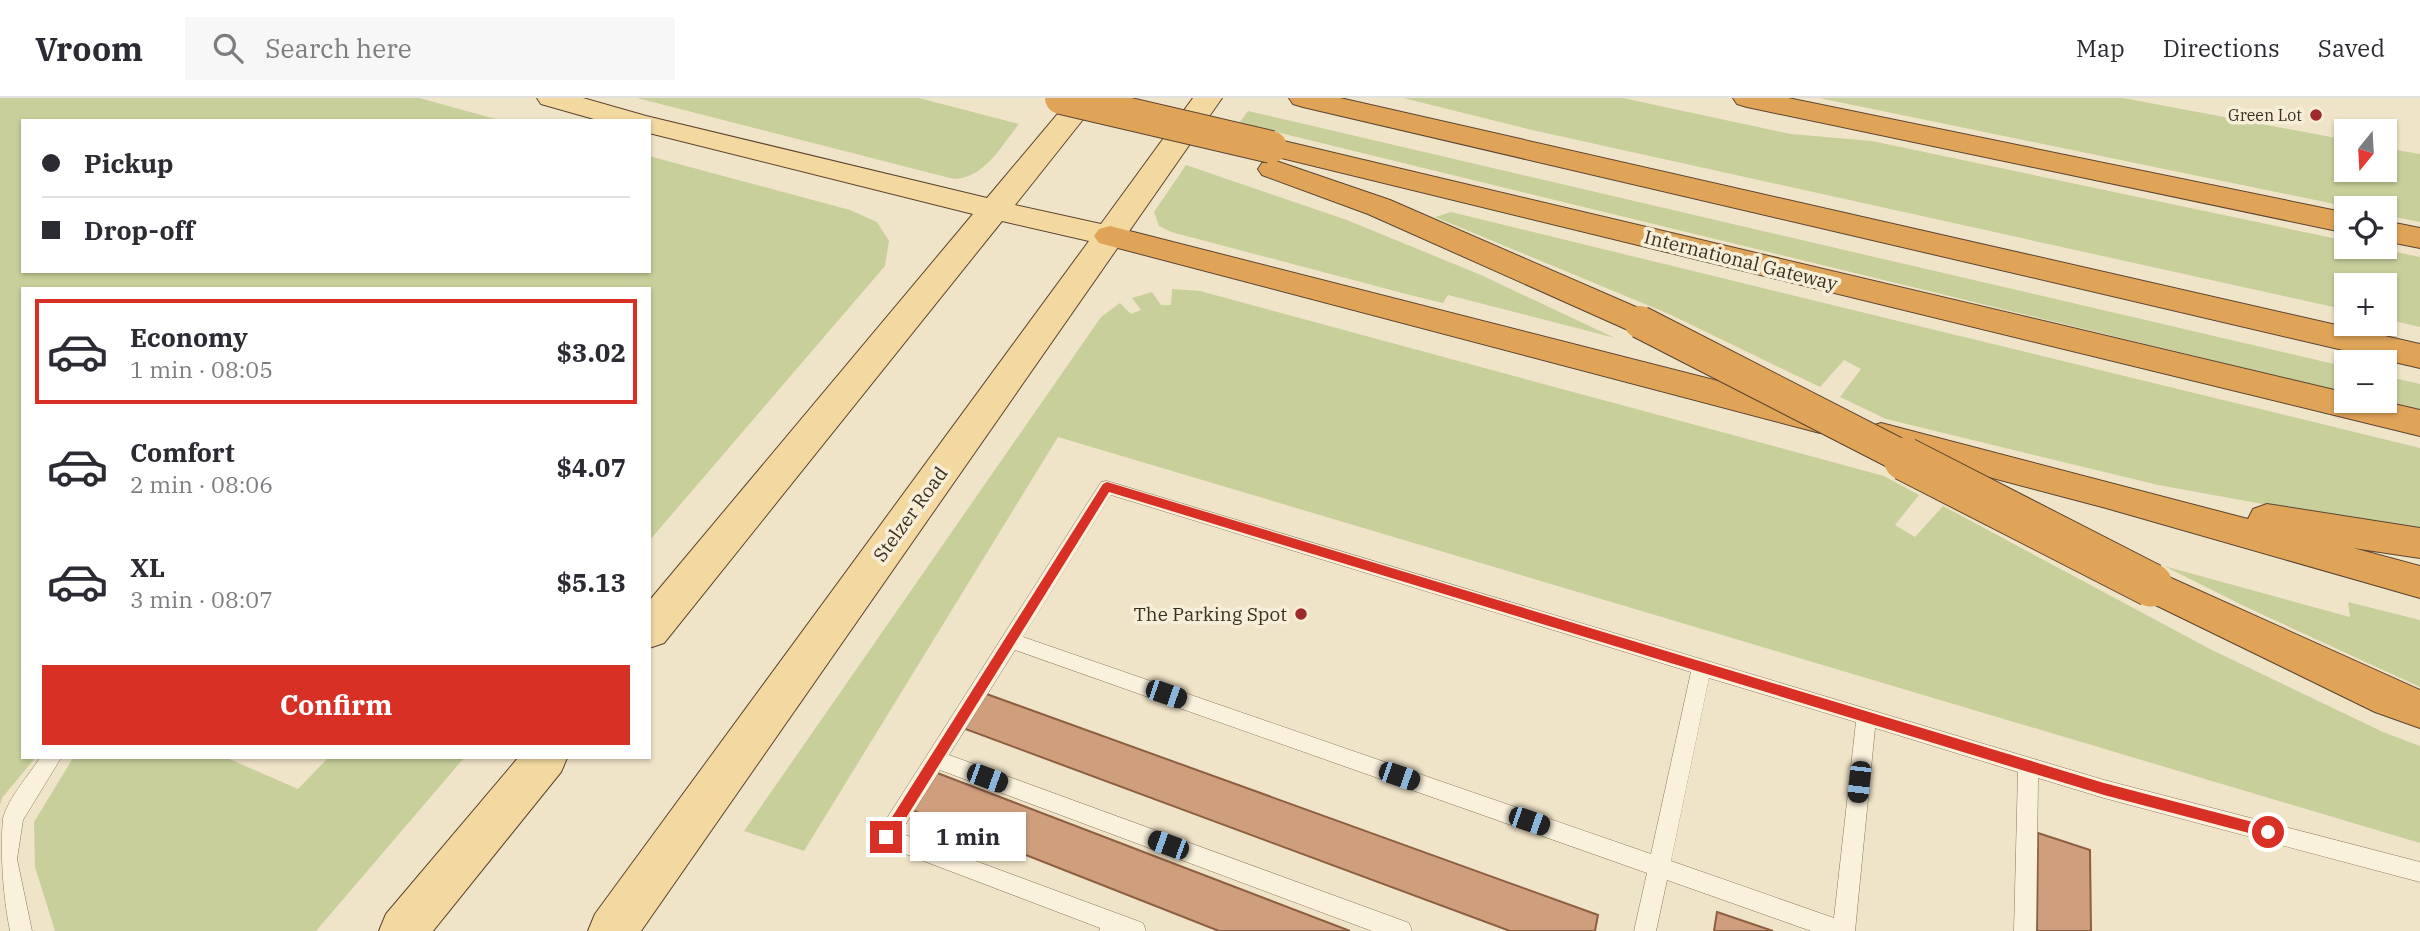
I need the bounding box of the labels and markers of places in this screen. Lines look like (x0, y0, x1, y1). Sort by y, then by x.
place label: Green Lot (2228, 105, 2302, 125)
marker: Green Lot (2308, 107, 2324, 123)
place label: The Parking Spot (1133, 602, 1287, 626)
marker: The Parking Spot (1293, 606, 1309, 622)

